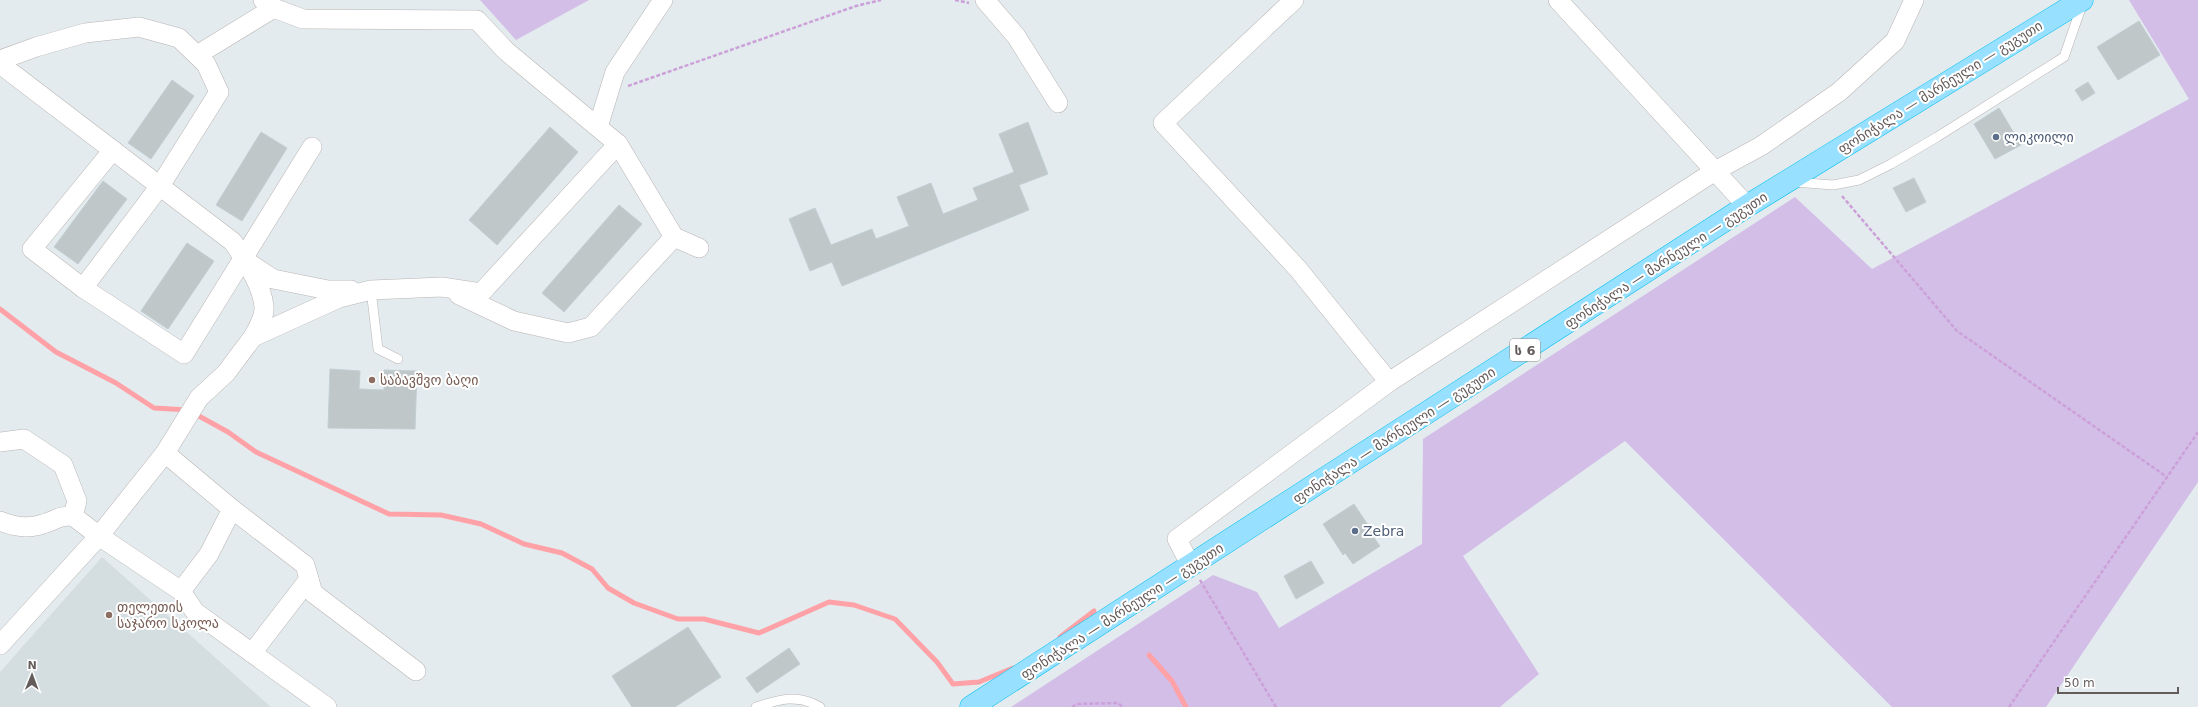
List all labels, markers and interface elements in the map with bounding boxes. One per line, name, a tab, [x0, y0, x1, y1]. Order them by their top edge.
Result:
street label: ფონიჭალა — მარნეული — გუგუთი	[1835, 17, 2045, 157]
place label: ლიკოილი	[2004, 129, 2074, 145]
marker: ლიკოილი	[1991, 132, 2001, 142]
street label: ფონიჭალა — მარნეული — გუგუთი	[1562, 188, 1770, 332]
road number: ს 6	[1510, 339, 1540, 361]
street label: ფონიჭალა — მარნეული — გუგუთი	[1290, 363, 1498, 507]
place label: საბავშვო ბაღი	[380, 372, 478, 388]
marker: საბავშვო ბაღი	[367, 375, 377, 385]
place label: Zebra	[1363, 523, 1404, 539]
marker: Zebra	[1350, 526, 1360, 536]
street label: ფონიჭალა — მარნეული — გუგუთი	[1018, 539, 1226, 683]
place label: თელეთის საჯარო სკოლა	[117, 599, 219, 631]
marker: თელეთის საჯარო სკოლა	[104, 610, 114, 620]
north arrow	[12, 655, 52, 695]
text: N	[27, 659, 37, 672]
scale bar	[2058, 669, 2178, 695]
text: 50 m	[2064, 676, 2095, 690]

